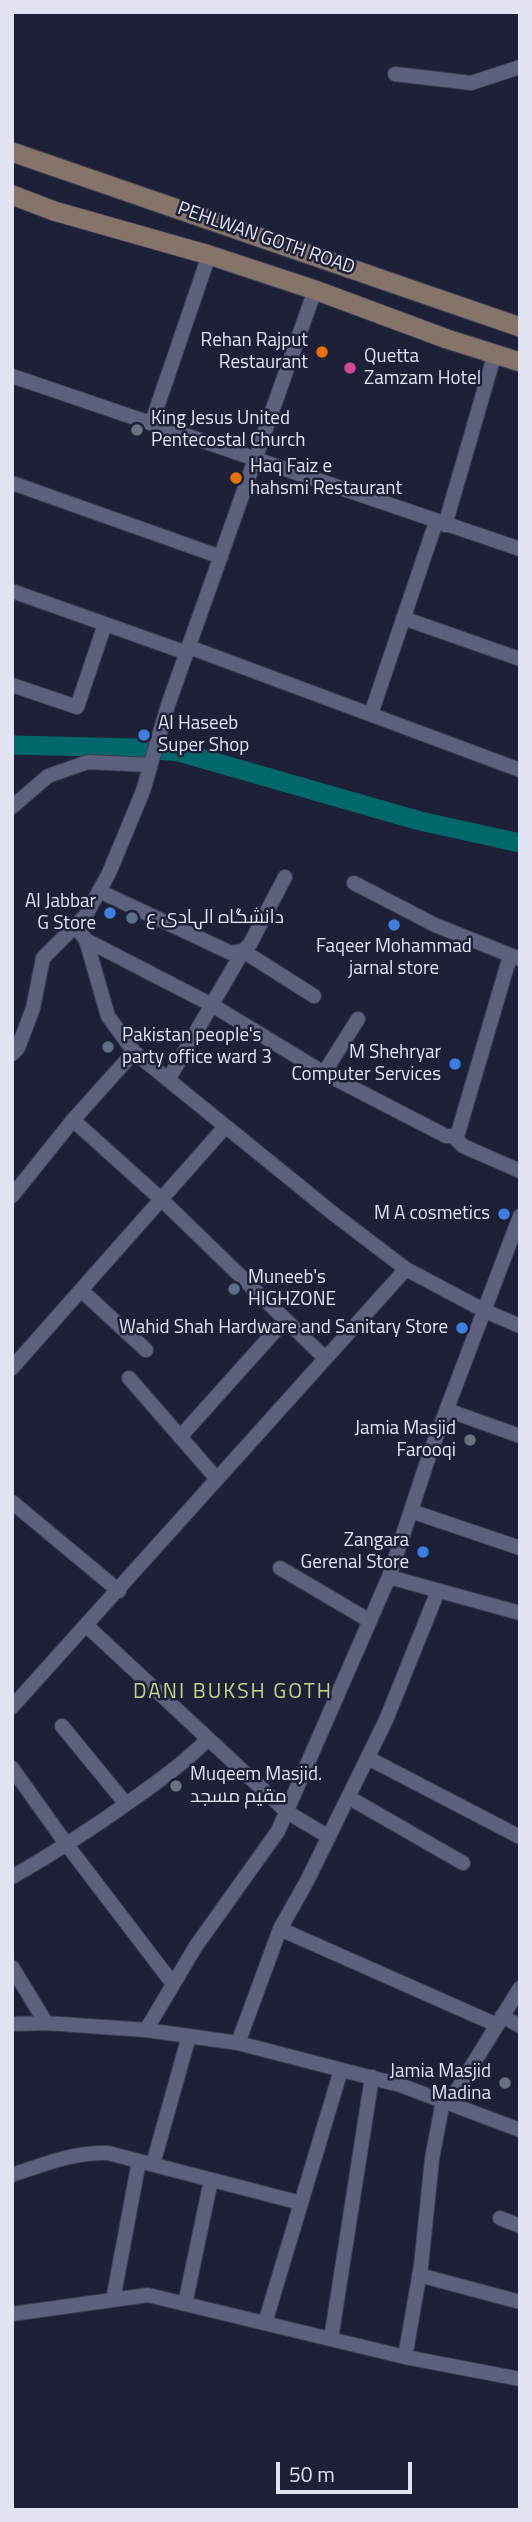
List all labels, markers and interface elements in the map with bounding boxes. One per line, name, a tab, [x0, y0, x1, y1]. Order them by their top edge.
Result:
street label: PEHLWAN GOTH ROAD	[174, 198, 358, 280]
place label: Rehan Rajput Restaurant	[201, 330, 308, 374]
marker: Rehan Rajput Restaurant	[314, 344, 330, 360]
place label: Quetta Zamzam Hotel	[364, 346, 481, 390]
marker: Quetta Zamzam Hotel	[342, 360, 358, 376]
place label: King Jesus United Pentecostal Church	[151, 408, 305, 452]
marker: King Jesus United Pentecostal Church	[129, 422, 145, 438]
place label: Haq Faiz e hahsmi Restaurant	[250, 456, 402, 500]
marker: Haq Faiz e hahsmi Restaurant	[228, 470, 244, 486]
place label: Al Haseeb Super Shop	[158, 713, 249, 757]
marker: Al Haseeb Super Shop	[136, 727, 152, 743]
place label: Al Jabbar G Store	[25, 891, 96, 935]
marker: Al Jabbar G Store	[102, 905, 118, 921]
place label: دانشگاہ الہادی ع	[146, 907, 284, 929]
marker: دانشگاہ الہادی ع	[124, 910, 140, 926]
marker: Faqeer Mohammad jarnal store	[386, 917, 402, 933]
place label: Faqeer Mohammad jarnal store	[316, 936, 472, 980]
place label: Pakistan people's party office ward 3	[122, 1025, 272, 1069]
marker: Pakistan people's party office ward 3	[100, 1039, 116, 1055]
place label: M Shehryar Computer Services	[291, 1042, 441, 1086]
marker: M Shehryar Computer Services	[447, 1056, 463, 1072]
place label: M A cosmetics	[374, 1203, 490, 1225]
marker: M A cosmetics	[496, 1206, 512, 1222]
place label: Muneeb's HIGHZONE	[248, 1267, 336, 1311]
marker: Muneeb's HIGHZONE	[226, 1281, 242, 1297]
place label: Wahid Shah Hardware and Sanitary Store	[119, 1317, 448, 1339]
marker: Wahid Shah Hardware and Sanitary Store	[454, 1320, 470, 1336]
place label: Jamia Masjid Farooqi	[355, 1418, 456, 1462]
marker: Jamia Masjid Farooqi	[462, 1432, 478, 1448]
place label: Zangara Gerenal Store	[301, 1530, 409, 1574]
marker: Zangara Gerenal Store	[415, 1544, 431, 1560]
district label: DANI BUKSH GOTH	[135, 1680, 331, 1706]
place label: Muqeem Masjid. مقیم مسجد	[190, 1764, 322, 1808]
marker: Muqeem Masjid. مقیم مسجد	[168, 1778, 184, 1794]
place label: Jamia Masjid Madina	[390, 2061, 491, 2105]
marker: Jamia Masjid Madina	[497, 2075, 513, 2091]
scale bar	[280, 2448, 416, 2492]
text: 50 m	[289, 2458, 335, 2490]

